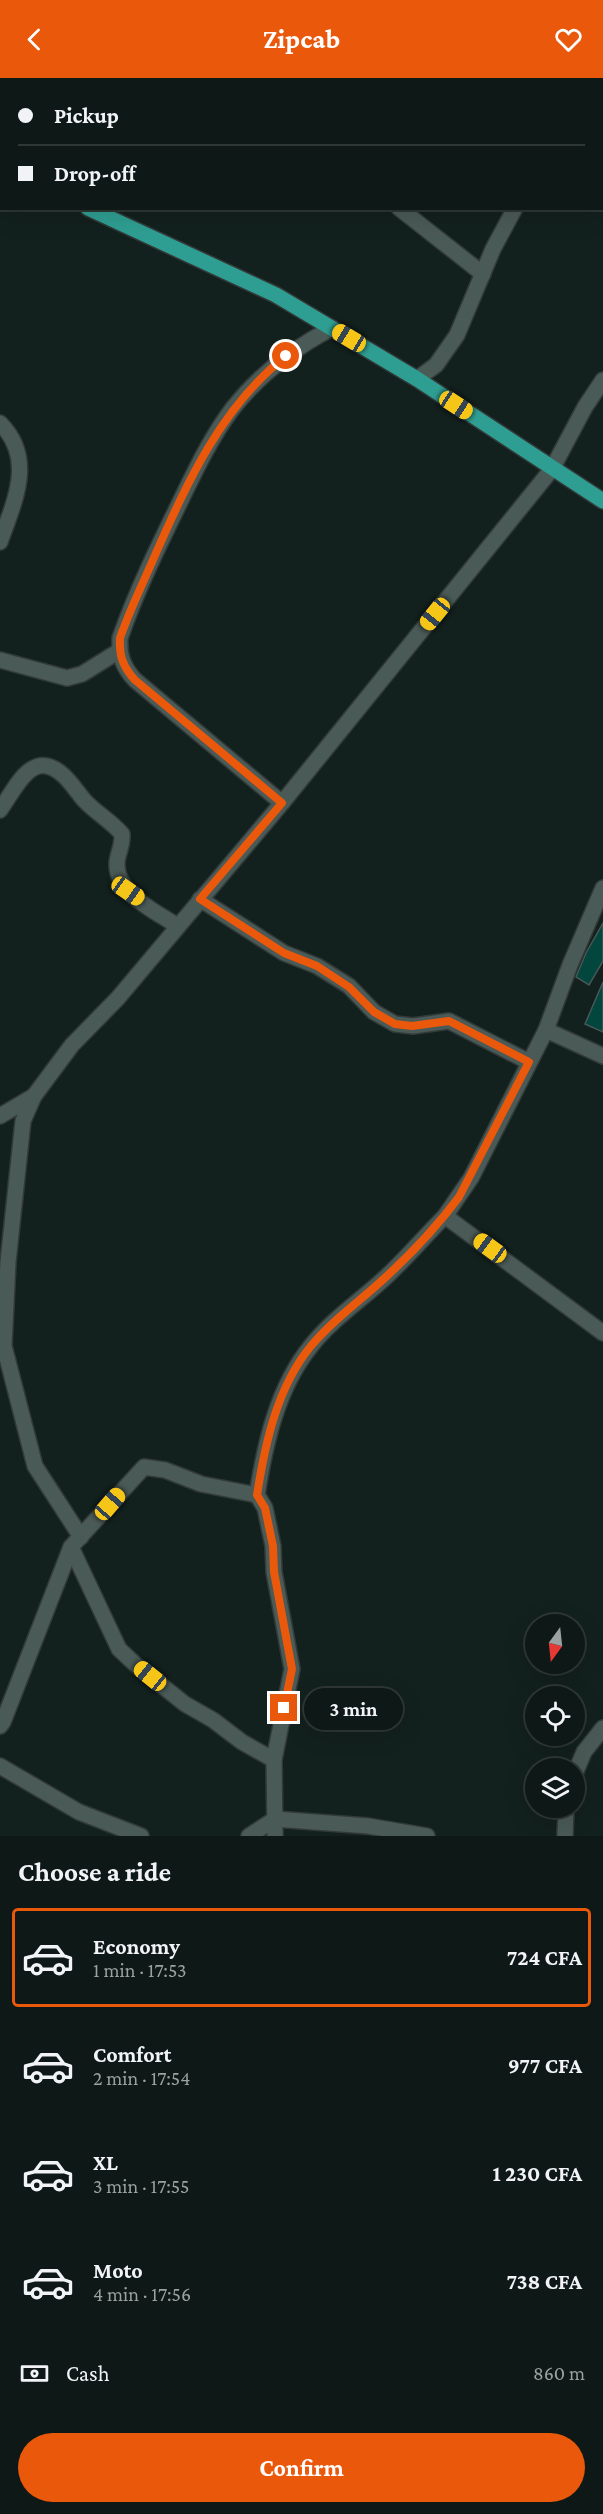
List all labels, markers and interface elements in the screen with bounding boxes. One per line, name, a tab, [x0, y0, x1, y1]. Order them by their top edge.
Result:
icon: back	[18, 23, 51, 56]
icon: heart	[552, 23, 585, 56]
text: Zipcab	[263, 24, 340, 54]
text: Pickup	[54, 103, 119, 128]
text: Drop-off	[54, 161, 136, 186]
car	[329, 321, 369, 355]
route start	[272, 342, 299, 369]
car	[436, 388, 476, 422]
car	[417, 594, 453, 634]
car	[108, 873, 148, 909]
car	[470, 1230, 510, 1266]
car	[91, 1485, 129, 1523]
north arrow	[525, 1614, 585, 1674]
map controls	[525, 1614, 585, 1818]
car	[130, 1658, 170, 1694]
button: locate	[525, 1686, 585, 1746]
callout: 3 min	[305, 1687, 404, 1729]
route end	[270, 1694, 297, 1721]
text: 3 min	[330, 1698, 377, 1720]
button: layers	[525, 1758, 585, 1818]
text: Choose a ride	[18, 1857, 171, 1887]
icon: car	[21, 1931, 75, 1985]
text: Economy	[93, 1934, 180, 1959]
text: 724 CFA	[507, 1945, 582, 1970]
text: 1 min · 17:53	[93, 1959, 187, 1981]
icon: car	[21, 2039, 75, 2093]
text: Comfort	[93, 2042, 171, 2067]
text: 977 CFA	[508, 2053, 582, 2078]
text: 2 min · 17:54	[93, 2067, 190, 2089]
icon: car	[21, 2147, 75, 2201]
text: XL	[93, 2150, 118, 2175]
text: 1 230 CFA	[493, 2161, 582, 2186]
text: 3 min · 17:55	[93, 2175, 189, 2197]
icon: car	[21, 2255, 75, 2309]
text: Moto	[93, 2258, 143, 2283]
text: 738 CFA	[506, 2269, 582, 2294]
text: 4 min · 17:56	[93, 2283, 191, 2305]
icon: cash	[18, 2357, 51, 2390]
text: Cash	[66, 2361, 110, 2386]
text: 860 m	[533, 2362, 585, 2384]
button: Confirm	[18, 2433, 585, 2502]

